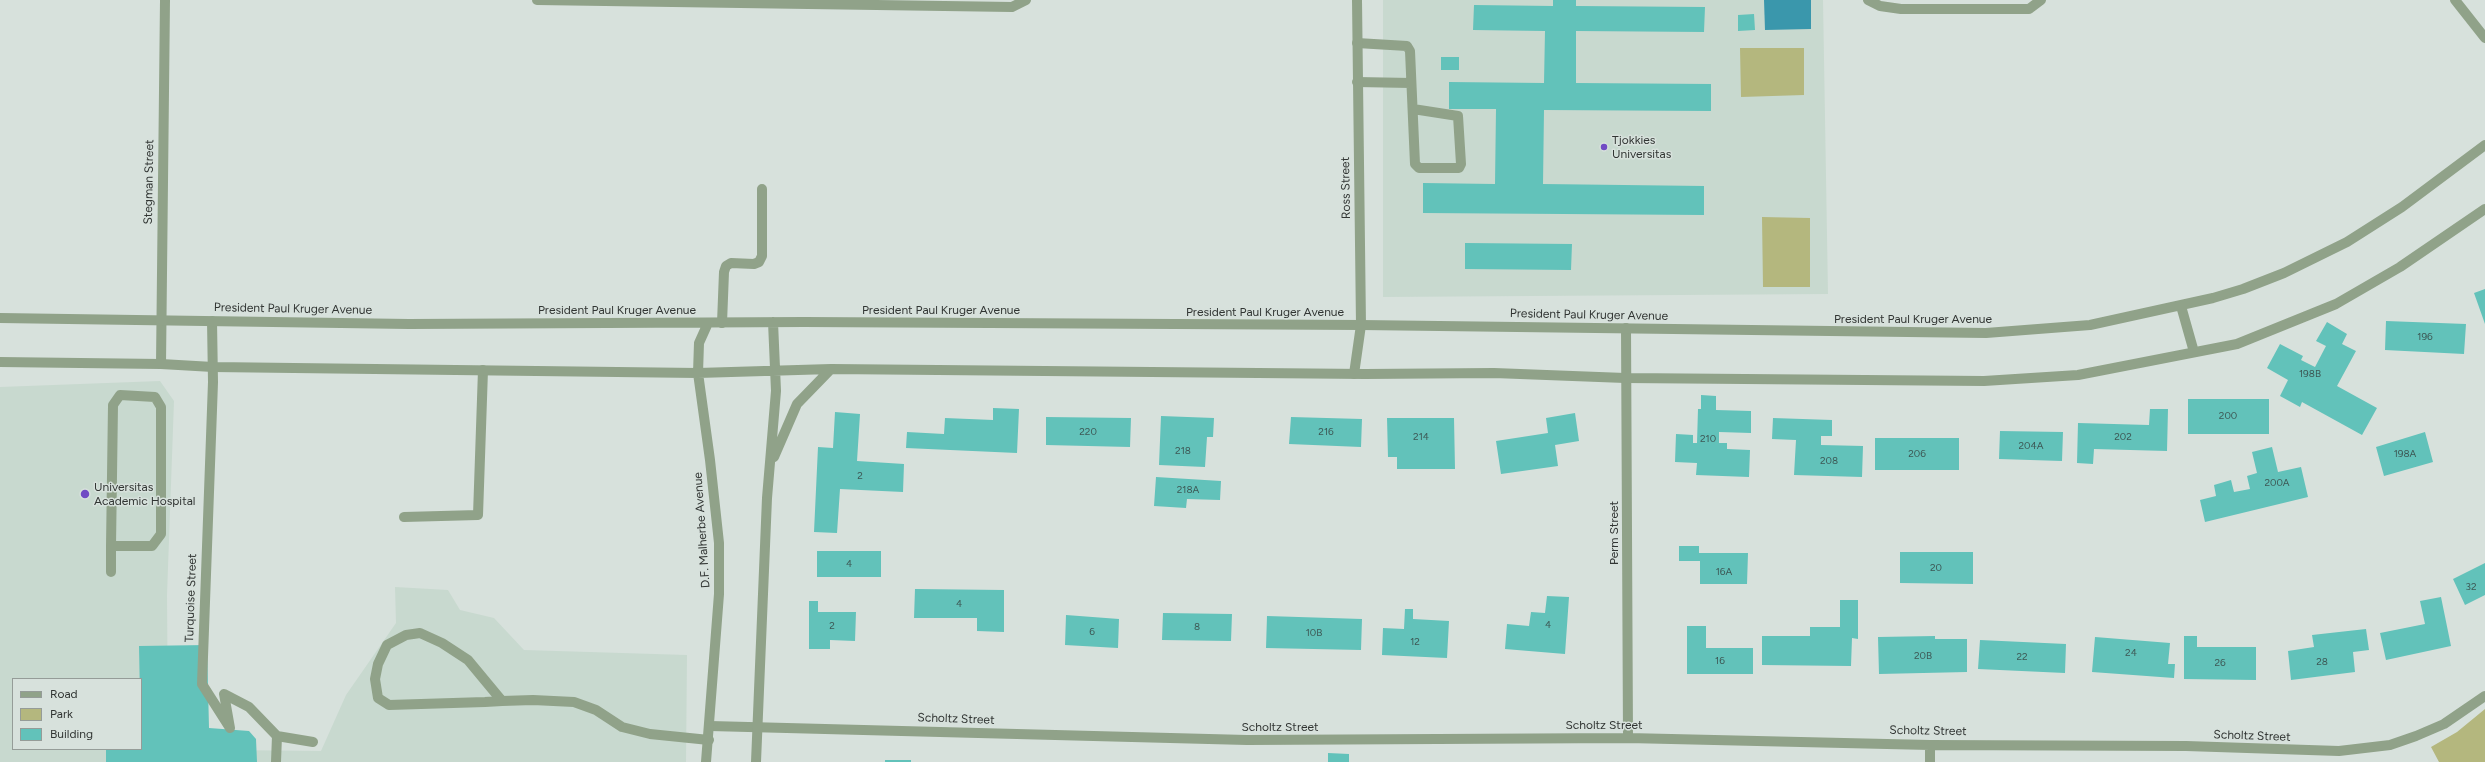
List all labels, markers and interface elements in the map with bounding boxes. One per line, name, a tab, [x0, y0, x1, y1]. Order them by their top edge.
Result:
place label: Tjokkies Universitas	[1612, 133, 1671, 161]
street label: Stegman Street	[141, 139, 157, 225]
marker: Tjokkies Universitas	[1599, 142, 1609, 152]
street label: Ross Street	[1338, 157, 1354, 219]
street label: President Paul Kruger Avenue	[214, 300, 372, 318]
street label: President Paul Kruger Avenue	[538, 303, 696, 317]
street label: President Paul Kruger Avenue	[862, 303, 1020, 317]
street label: President Paul Kruger Avenue	[1186, 305, 1344, 319]
street label: President Paul Kruger Avenue	[1510, 306, 1668, 324]
street label: President Paul Kruger Avenue	[1834, 312, 1992, 326]
house number: 196	[2417, 331, 2433, 343]
house number: 198B	[2299, 368, 2321, 380]
house number: 200	[2219, 410, 2237, 422]
house number: 220	[1079, 426, 1097, 438]
house number: 216	[1318, 426, 1334, 438]
house number: 214	[1413, 431, 1429, 443]
house number: 202	[2114, 431, 2132, 443]
house number: 210	[1700, 433, 1716, 445]
house number: 204A	[2019, 440, 2043, 452]
house number: 218	[1175, 445, 1191, 457]
house number: 206	[1908, 448, 1926, 460]
house number: 198A	[2394, 448, 2416, 460]
house number: 208	[1820, 455, 1838, 467]
house number: 2	[857, 470, 863, 482]
street label: D.F. Malherbe Avenue	[691, 472, 713, 588]
house number: 200A	[2264, 477, 2290, 489]
place label: Universitas Academic Hospital	[94, 480, 195, 508]
house number: 218A	[1177, 484, 1199, 496]
marker: Universitas Academic Hospital	[79, 488, 91, 500]
street label: Perm Street	[1607, 501, 1621, 565]
street label: Turquoise Street	[182, 553, 200, 643]
house number: 4	[846, 558, 852, 570]
house number: 20	[1930, 562, 1942, 574]
house number: 16A	[1716, 566, 1732, 578]
house number: 32	[2465, 581, 2477, 593]
house number: 4	[956, 598, 962, 610]
house number: 4	[1545, 619, 1551, 631]
house number: 2	[829, 620, 835, 632]
house number: 8	[1194, 621, 1200, 633]
house number: 6	[1089, 626, 1095, 638]
house number: 10B	[1306, 627, 1322, 639]
house number: 12	[1410, 636, 1420, 648]
house number: 24	[2125, 647, 2137, 659]
house number: 20B	[1914, 650, 1932, 662]
house number: 22	[2016, 651, 2028, 663]
house number: 16	[1715, 655, 1725, 667]
house number: 28	[2316, 656, 2328, 668]
house number: 26	[2214, 657, 2226, 669]
legend	[12, 678, 142, 750]
text: Road	[50, 687, 78, 701]
text: Park	[50, 707, 73, 721]
street label: Scholtz Street	[917, 710, 995, 728]
street label: Scholtz Street	[1565, 718, 1643, 732]
street label: Scholtz Street	[1241, 720, 1319, 734]
street label: Scholtz Street	[1889, 723, 1967, 739]
text: Building	[50, 727, 93, 741]
street label: Scholtz Street	[2213, 727, 2291, 745]

